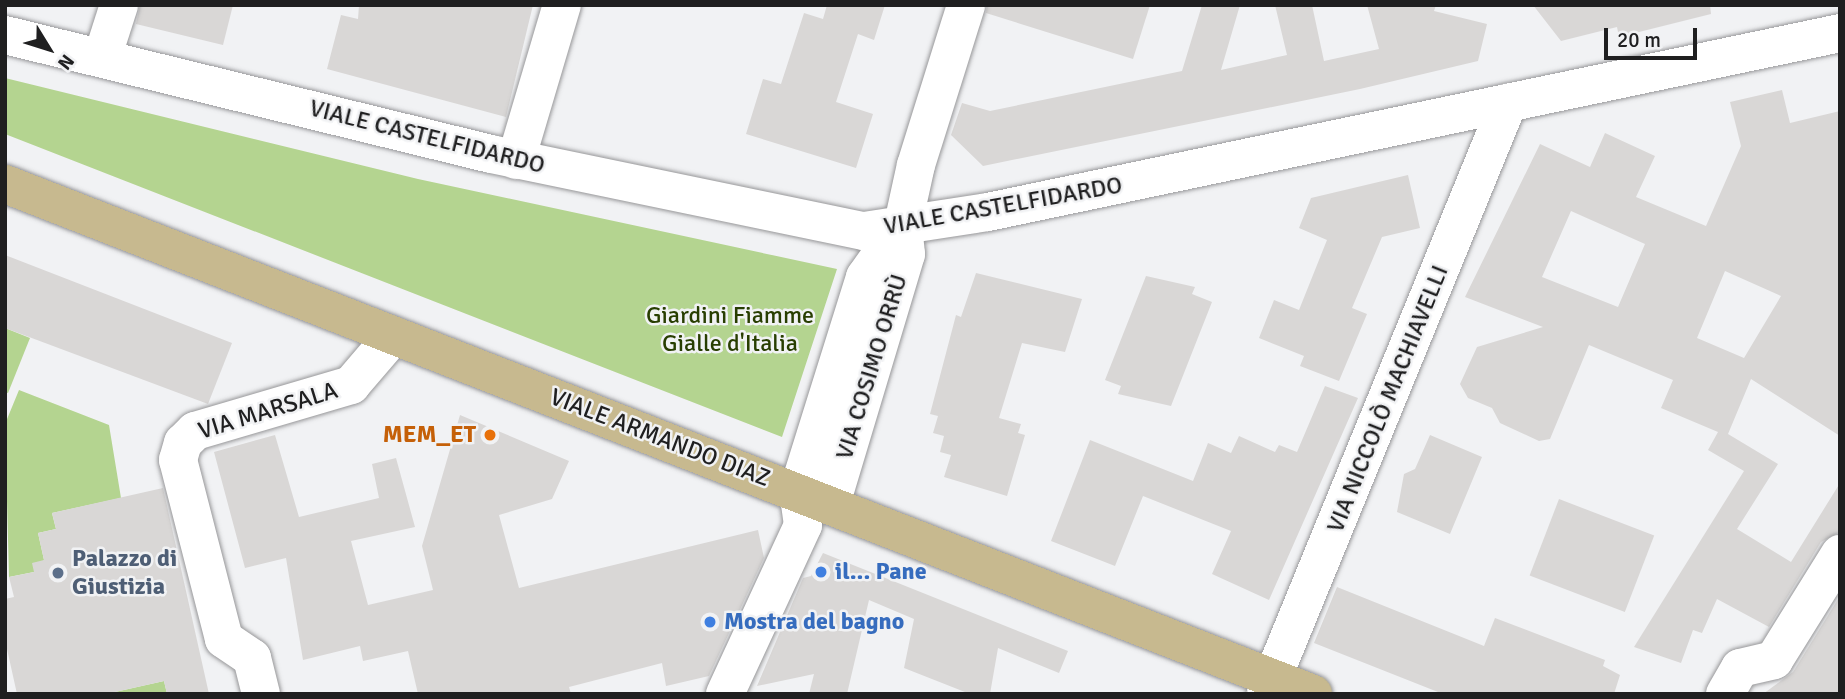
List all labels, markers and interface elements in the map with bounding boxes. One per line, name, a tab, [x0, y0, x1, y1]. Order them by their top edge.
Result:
north arrow	[14, 14, 84, 84]
scale bar	[1607, 14, 1700, 58]
text: 20 m	[1617, 27, 1661, 53]
text: N	[52, 49, 79, 75]
street label: VIALE CASTELFIDARDO	[306, 94, 548, 180]
street label: VIALE CASTELFIDARDO	[882, 171, 1124, 241]
street label: VIA NICCOLÒ MACHIAVELLI	[1321, 261, 1455, 537]
street label: VIA COSIMO ORRÙ	[830, 271, 914, 463]
park label: Giardini Fiamme Gialle d'Italia	[646, 302, 814, 358]
street label: VIA MARSALA	[195, 376, 341, 446]
street label: VIALE ARMANDO DIAZ	[546, 383, 774, 493]
place label: MEM_ET	[383, 421, 476, 449]
marker: MEM_ET	[482, 427, 498, 443]
place label: Palazzo di Giustizia	[72, 545, 177, 601]
place label: il... Pane	[835, 558, 927, 586]
marker: il... Pane	[813, 564, 829, 580]
marker: Palazzo di Giustizia	[50, 565, 66, 581]
place label: Mostra del bagno	[724, 608, 904, 636]
marker: Mostra del bagno	[702, 614, 718, 630]

